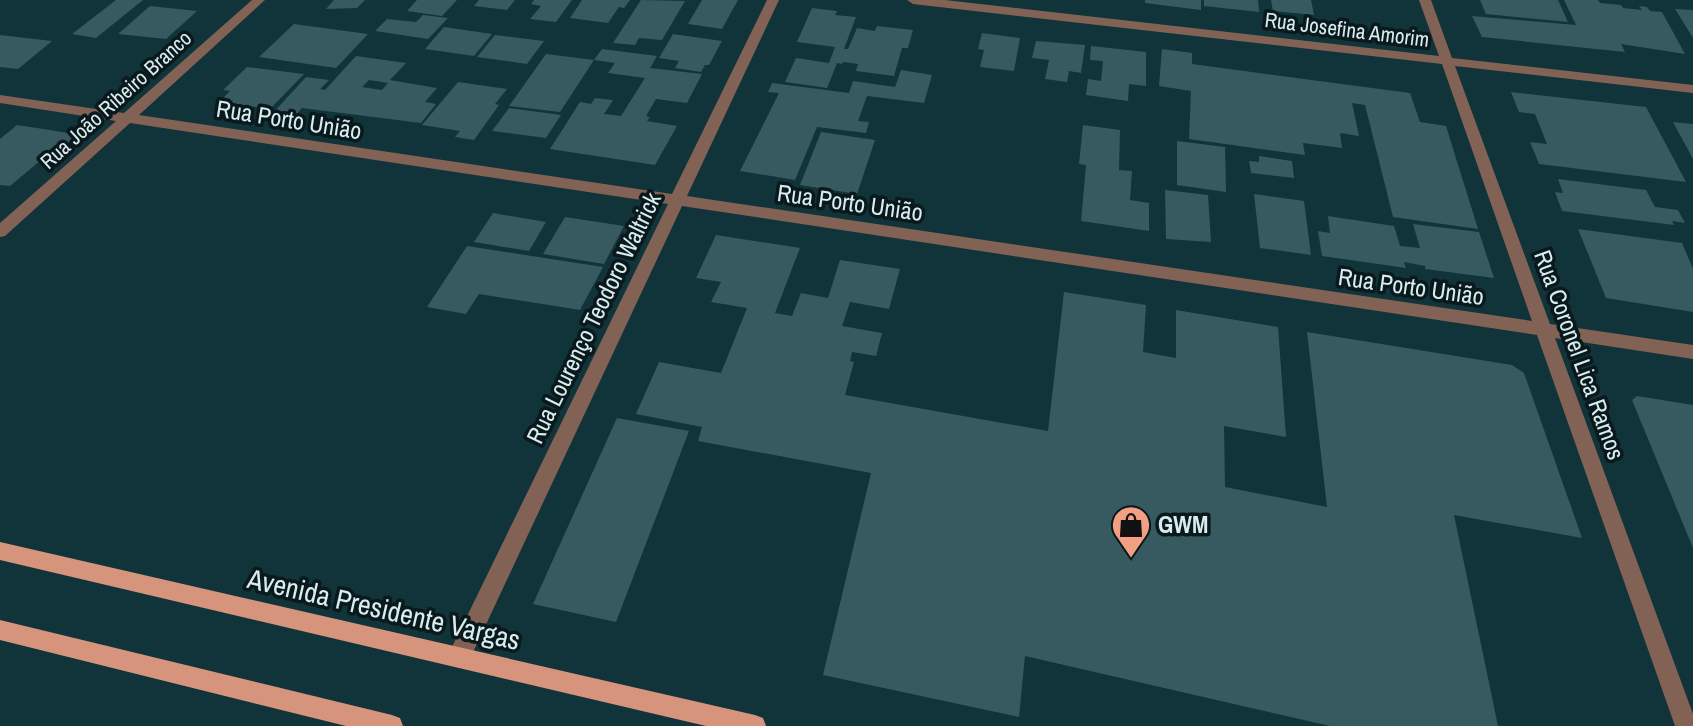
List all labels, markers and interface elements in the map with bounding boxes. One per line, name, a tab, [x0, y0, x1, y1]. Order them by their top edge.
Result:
street label: Rua Josefina Amorim	[1263, 5, 1431, 54]
street label: Rua João Ribeiro Branco	[34, 24, 198, 175]
street label: Rua Porto União	[214, 92, 364, 146]
street label: Rua Porto União	[775, 176, 925, 228]
street label: Rua Lourenço Teodoro Waltrick	[518, 187, 668, 448]
street label: Rua Coronel Lica Ramos	[1527, 245, 1633, 464]
street label: Rua Porto União	[1336, 260, 1486, 312]
shop icon: GWM	[1110, 504, 1152, 559]
place label: GWM	[1158, 508, 1208, 540]
street label: Avenida Presidente Vargas	[243, 559, 524, 659]

